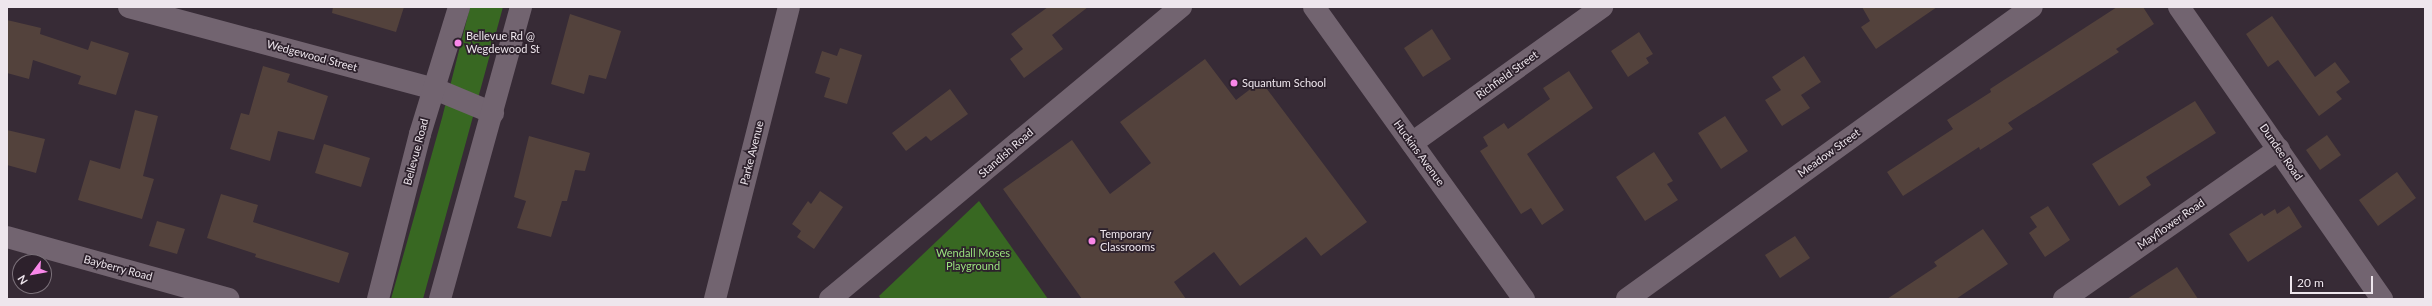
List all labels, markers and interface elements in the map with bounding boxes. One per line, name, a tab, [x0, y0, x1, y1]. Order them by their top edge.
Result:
place label: Bellevue Rd @ Wegdewood St	[466, 30, 540, 56]
street label: Wedgewood Street	[265, 38, 359, 74]
marker: Bellevue Rd @ Wegdewood St	[453, 38, 463, 48]
street label: Richfield Street	[1473, 48, 1541, 102]
place label: Squantum School	[1242, 76, 1326, 90]
marker: Squantum School	[1229, 78, 1239, 88]
street label: Bellevue Road	[401, 117, 431, 187]
street label: Huckins Avenue	[1391, 118, 1447, 188]
street label: Parke Avenue	[738, 119, 766, 187]
street label: Dundee Road	[2257, 121, 2305, 183]
street label: Standish Road	[976, 126, 1036, 180]
street label: Meadow Street	[1795, 126, 1863, 180]
street label: Mayflower Road	[2135, 196, 2207, 252]
place label: Temporary Classrooms	[1100, 228, 1155, 254]
marker: Temporary Classrooms	[1087, 236, 1097, 246]
park label: Wendall Moses Playground	[936, 247, 1010, 273]
street label: Bayberry Road	[82, 252, 154, 284]
north arrow	[12, 254, 52, 294]
scale bar	[2292, 268, 2375, 294]
text: N	[14, 273, 30, 287]
text: 20 m	[2297, 275, 2324, 290]

